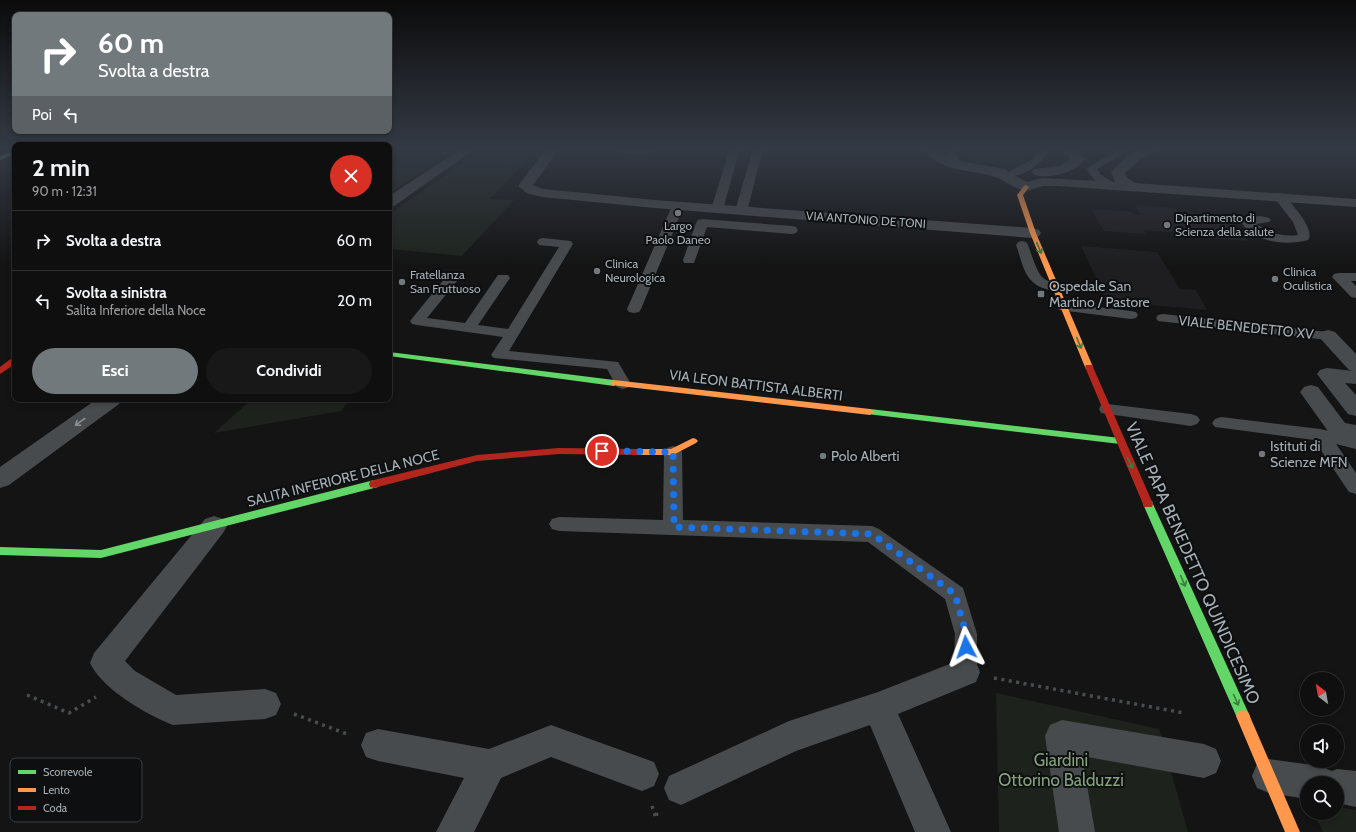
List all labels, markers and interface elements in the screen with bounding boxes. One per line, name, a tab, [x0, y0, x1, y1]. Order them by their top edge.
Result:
text: 60 m	[98, 26, 164, 60]
icon: right	[32, 28, 84, 80]
text: Svolta a destra	[98, 60, 209, 82]
icon: left	[60, 104, 82, 126]
text: Poi	[32, 106, 52, 124]
text: 2 min	[32, 153, 90, 182]
button: close	[330, 155, 372, 197]
text: 90 m · 12:31	[32, 183, 97, 199]
marker: Largo Paolo Daneo	[673, 208, 683, 218]
street label: VIA ANTONIO DE TONI	[806, 208, 926, 231]
place label: Dipartimento di Scienza della salute	[1175, 210, 1274, 239]
place label: Largo Paolo Daneo	[646, 218, 711, 247]
marker: Dipartimento di Scienza della salute	[1162, 220, 1172, 230]
icon: right	[32, 230, 54, 252]
text: Svolta a destra	[66, 232, 161, 250]
text: 60 m	[336, 232, 372, 250]
one-way arrow	[1036, 242, 1043, 254]
place label: Clinica Neurologica	[605, 256, 666, 285]
place label: Clinica Oculistica	[1283, 264, 1332, 293]
marker: Clinica Neurologica	[592, 266, 602, 276]
place label: Fratellanza San Fruttuoso	[410, 267, 481, 296]
marker: Clinica Oculistica	[1270, 274, 1280, 284]
marker: Fratellanza San Fruttuoso	[397, 277, 407, 287]
place label: Ospedale San Martino / Pastore	[1049, 277, 1150, 311]
text: Svolta a sinistra	[66, 284, 167, 302]
marker: Ospedale San Martino / Pastore	[1036, 289, 1046, 299]
icon: left	[32, 290, 54, 312]
text: 20 m	[337, 292, 372, 310]
text: Salita Inferiore della Noce	[66, 302, 206, 318]
street label: VIALE BENEDETTO XV	[1178, 311, 1315, 343]
one-way arrow	[1076, 336, 1084, 348]
button: Esci	[32, 348, 198, 394]
button: Condividi	[206, 348, 372, 394]
street label: VIA LEON BATTISTA ALBERTI	[668, 365, 844, 405]
one-way arrow	[74, 418, 85, 426]
street label: VIALE PAPA BENEDETTO QUINDICESIMO	[1122, 419, 1264, 707]
pin	[585, 434, 619, 468]
place label: Istituti di Scienze MFN	[1270, 437, 1348, 471]
icon: arrive	[591, 440, 613, 462]
street label: SALITA INFERIORE DELLA NOCE	[245, 445, 441, 511]
place label: Polo Alberti	[831, 447, 900, 465]
marker: Istituti di Scienze MFN	[1257, 449, 1267, 459]
marker: Polo Alberti	[818, 451, 828, 461]
one-way arrow	[1126, 456, 1134, 468]
one-way arrow	[1180, 575, 1187, 587]
position arrow	[945, 626, 987, 668]
north arrow	[1300, 672, 1344, 716]
map controls	[1300, 672, 1344, 820]
one-way arrow	[1233, 693, 1240, 705]
button: sound	[1300, 724, 1344, 768]
park label: Giardini Ottorino Balduzzi	[998, 750, 1124, 790]
legend	[10, 758, 142, 822]
text: Scorrevole	[43, 765, 93, 779]
button: search	[1300, 776, 1344, 820]
text: Lento	[43, 783, 70, 797]
text: Coda	[43, 801, 68, 815]

